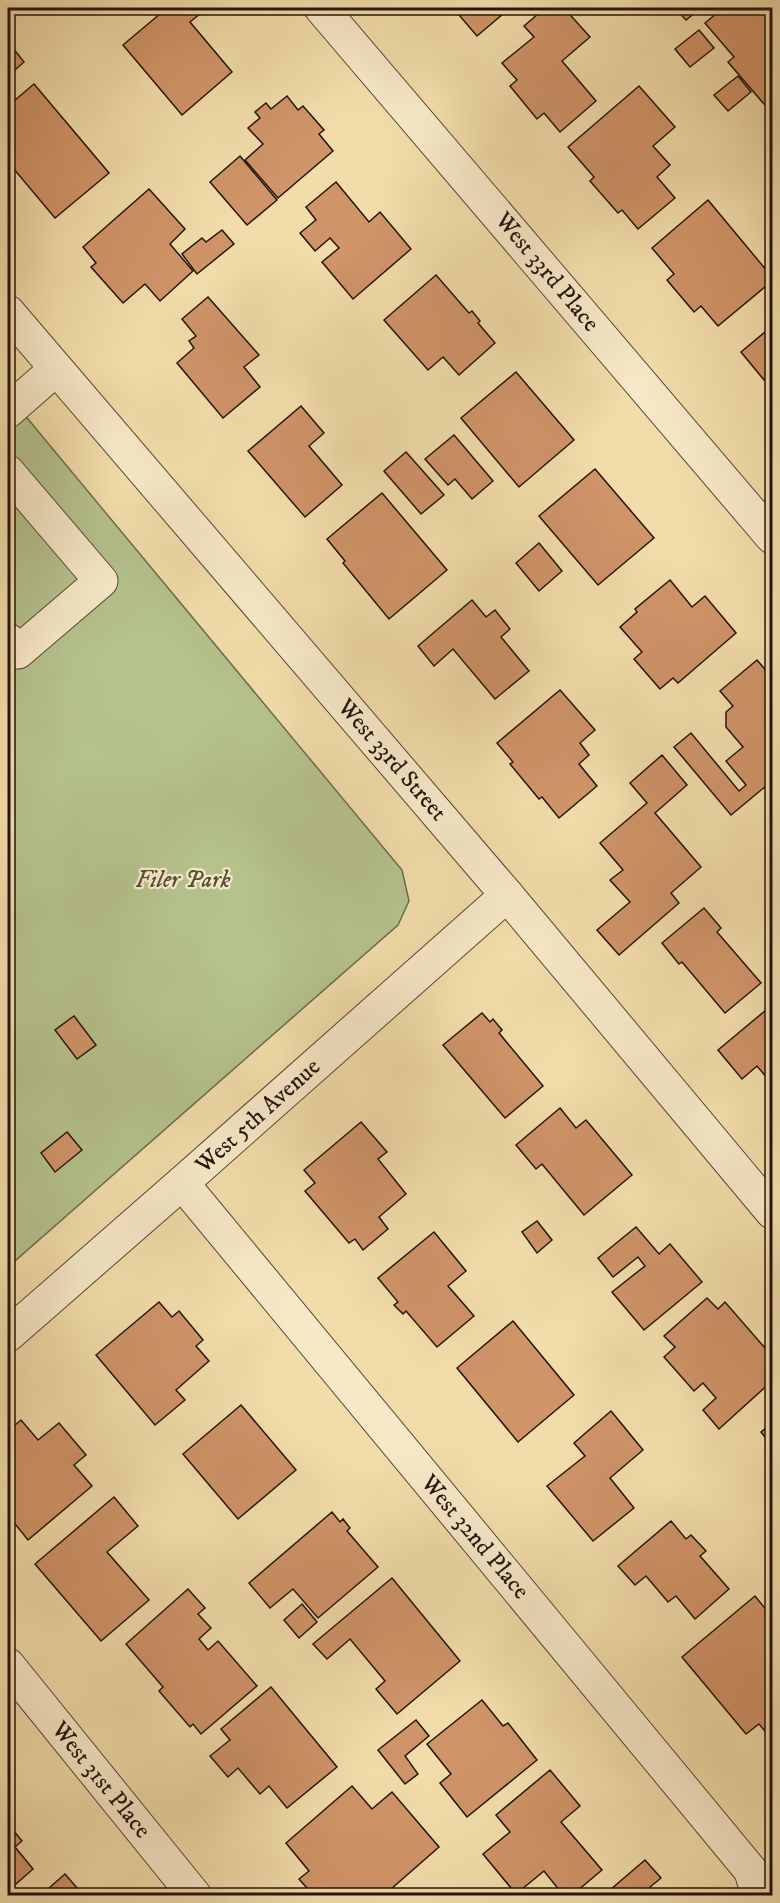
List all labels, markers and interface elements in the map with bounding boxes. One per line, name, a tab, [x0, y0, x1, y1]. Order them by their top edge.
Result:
street label: West 33rd Place	[488, 205, 606, 338]
street label: West 33rd Street	[330, 692, 453, 828]
park label: Filer Park	[135, 865, 231, 895]
street label: West 5th Avenue	[188, 1052, 327, 1181]
street label: West 32nd Place	[414, 1468, 536, 1605]
street label: West 31st Place	[44, 1715, 157, 1845]

